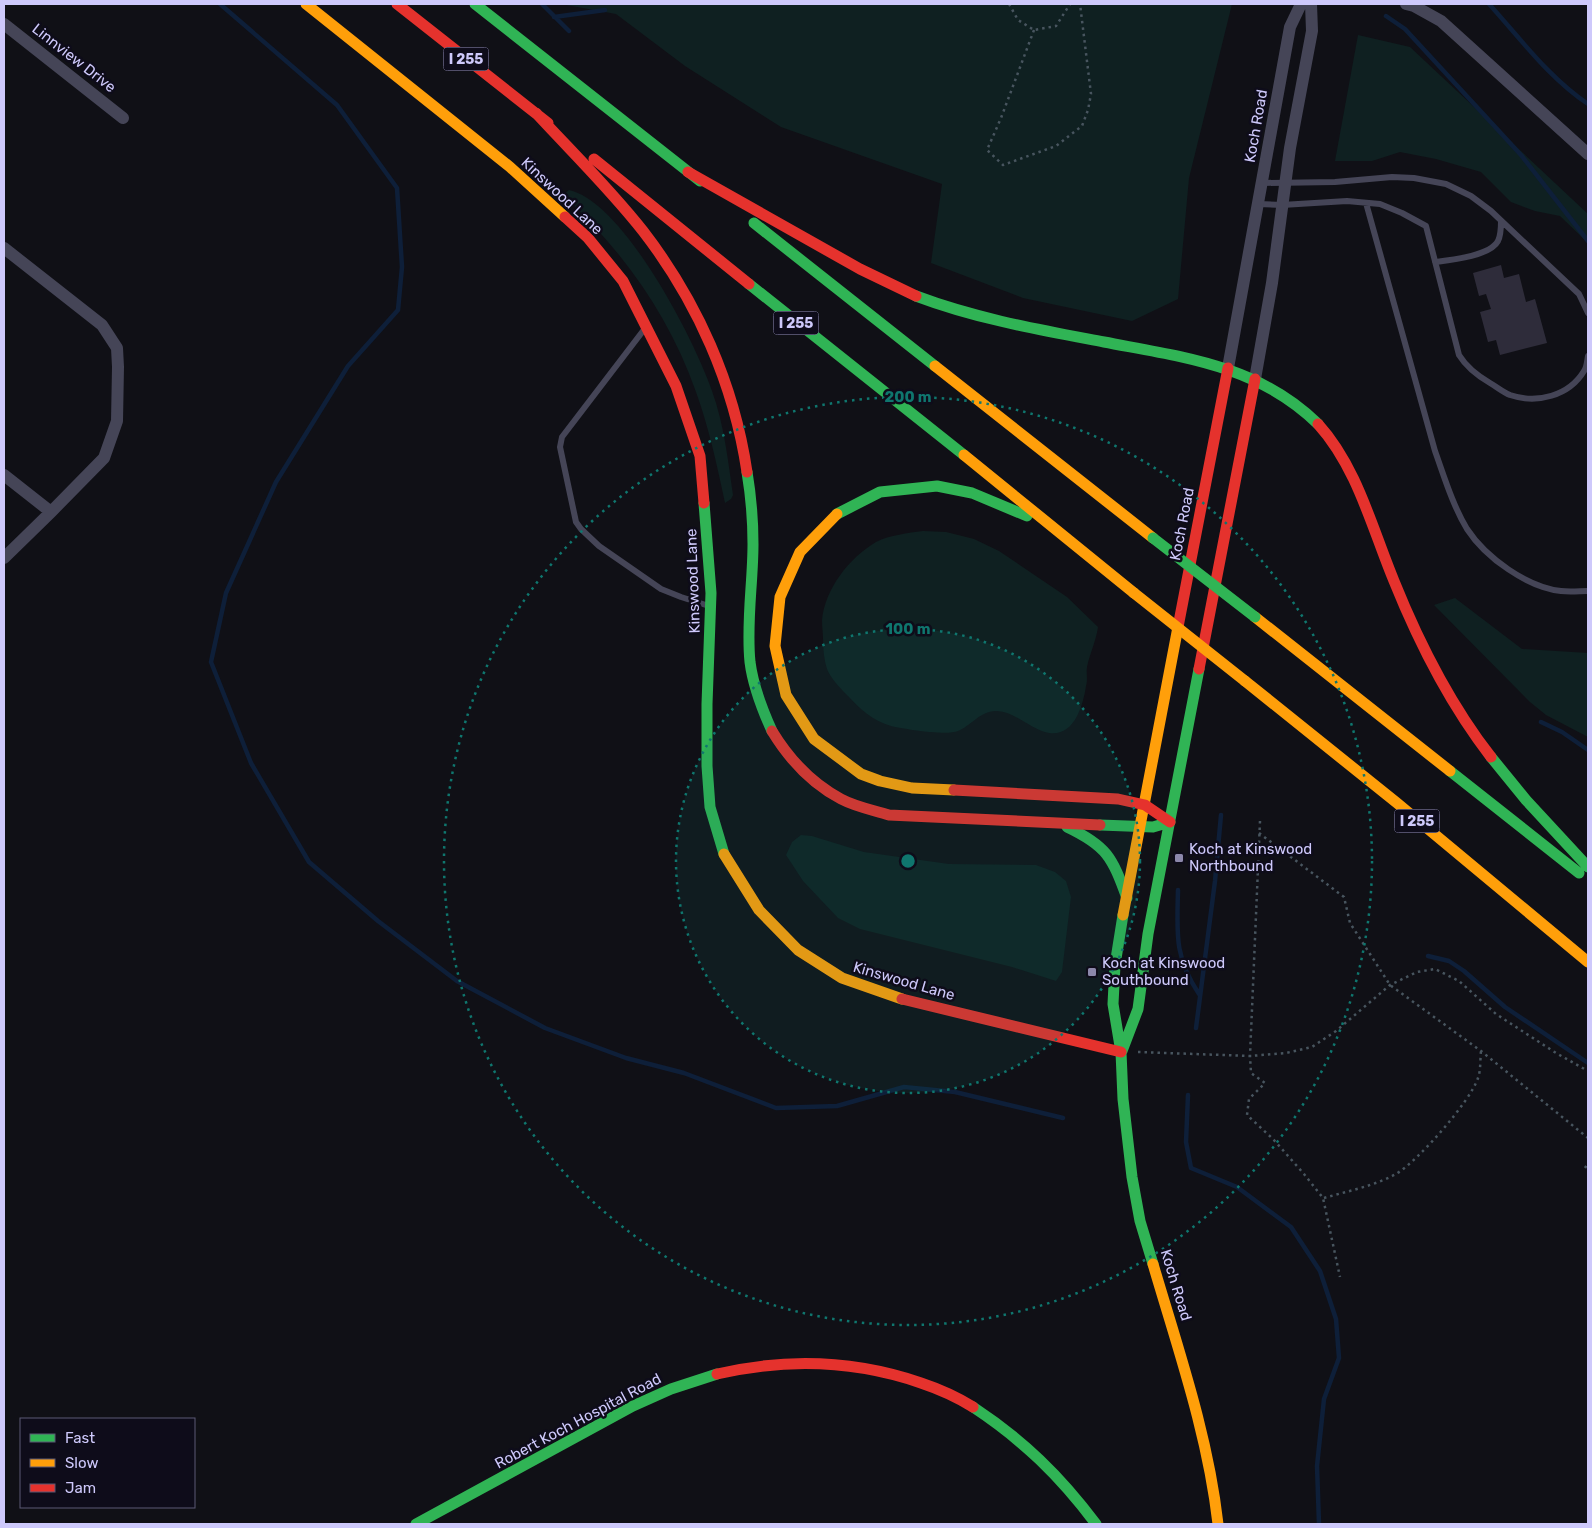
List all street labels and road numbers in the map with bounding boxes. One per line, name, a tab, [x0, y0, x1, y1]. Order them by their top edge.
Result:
street label: Linnview Drive	[28, 20, 120, 96]
road number: I 255	[444, 48, 488, 70]
street label: Koch Road	[1241, 88, 1271, 164]
street label: Kinswood Lane	[517, 154, 607, 238]
road number: I 255	[774, 312, 818, 334]
street label: Koch Road	[1166, 486, 1198, 562]
street label: Kinswood Lane	[682, 528, 704, 634]
road number: I 255	[1394, 809, 1440, 832]
street label: Kinswood Lane	[851, 958, 957, 1004]
street label: Koch Road	[1157, 1247, 1195, 1323]
street label: Robert Koch Hospital Road	[492, 1369, 664, 1473]

